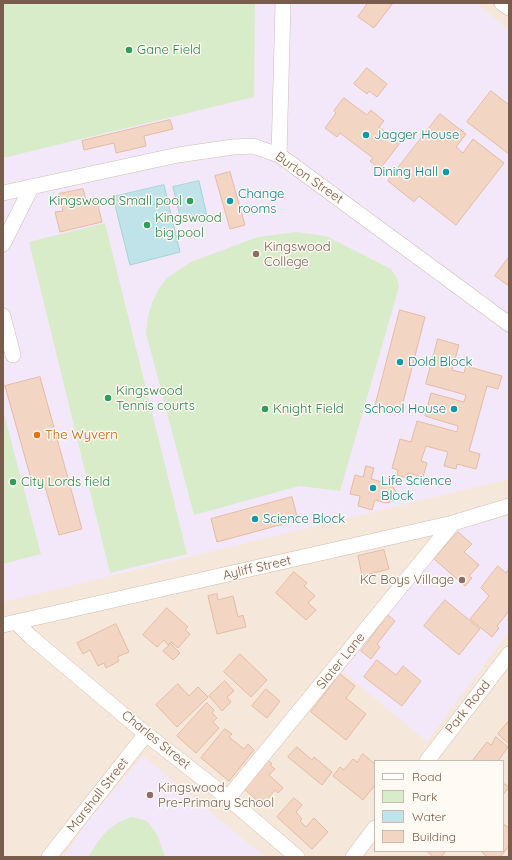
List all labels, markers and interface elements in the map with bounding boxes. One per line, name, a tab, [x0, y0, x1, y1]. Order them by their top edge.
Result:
place label: Gane Field	[137, 42, 201, 58]
marker: Gane Field	[124, 45, 134, 55]
place label: Jagger House	[374, 127, 459, 143]
marker: Jagger House	[361, 130, 371, 140]
street label: Burton Street	[272, 149, 346, 207]
place label: Dining Hall	[373, 164, 438, 180]
marker: Dining Hall	[441, 167, 451, 177]
place label: Change rooms	[238, 186, 284, 217]
place label: Kingswood Small pool	[49, 193, 182, 209]
marker: Kingswood Small pool	[185, 196, 195, 206]
marker: Change rooms	[225, 196, 235, 206]
place label: Kingswood big pool	[155, 210, 222, 241]
marker: Kingswood big pool	[142, 220, 152, 230]
place label: Kingswood College	[264, 239, 331, 270]
marker: Kingswood College	[251, 249, 261, 259]
place label: Dold Block	[408, 354, 472, 370]
marker: Dold Block	[395, 357, 405, 367]
place label: Kingswood Tennis courts	[116, 383, 195, 414]
marker: Kingswood Tennis courts	[103, 393, 113, 403]
place label: Knight Field	[273, 401, 344, 417]
place label: School House	[364, 401, 446, 417]
marker: Knight Field	[260, 404, 270, 414]
marker: School House	[449, 404, 459, 414]
place label: The Wyvern	[45, 427, 118, 443]
marker: The Wyvern	[32, 430, 42, 440]
place label: Life Science Block	[381, 473, 452, 504]
place label: City Lords field	[21, 474, 110, 490]
marker: City Lords field	[8, 477, 18, 487]
marker: Life Science Block	[368, 483, 378, 493]
place label: Science Block	[263, 511, 345, 527]
marker: Science Block	[250, 514, 260, 524]
street label: Ayliff Street	[221, 553, 293, 583]
place label: KC Boys Village	[360, 572, 454, 588]
marker: KC Boys Village	[457, 575, 467, 585]
street label: Slater Lane	[314, 630, 368, 692]
street label: Park Road	[442, 677, 494, 737]
street label: Charles Street	[118, 707, 194, 773]
street label: Marshall Street	[64, 755, 132, 835]
legend	[374, 760, 504, 852]
text: Road	[412, 769, 442, 784]
place label: Kingswood Pre-Primary School	[158, 780, 274, 811]
text: Park	[412, 789, 437, 804]
marker: Kingswood Pre-Primary School	[145, 790, 155, 800]
text: Water	[412, 809, 446, 824]
text: Building	[412, 829, 456, 844]

